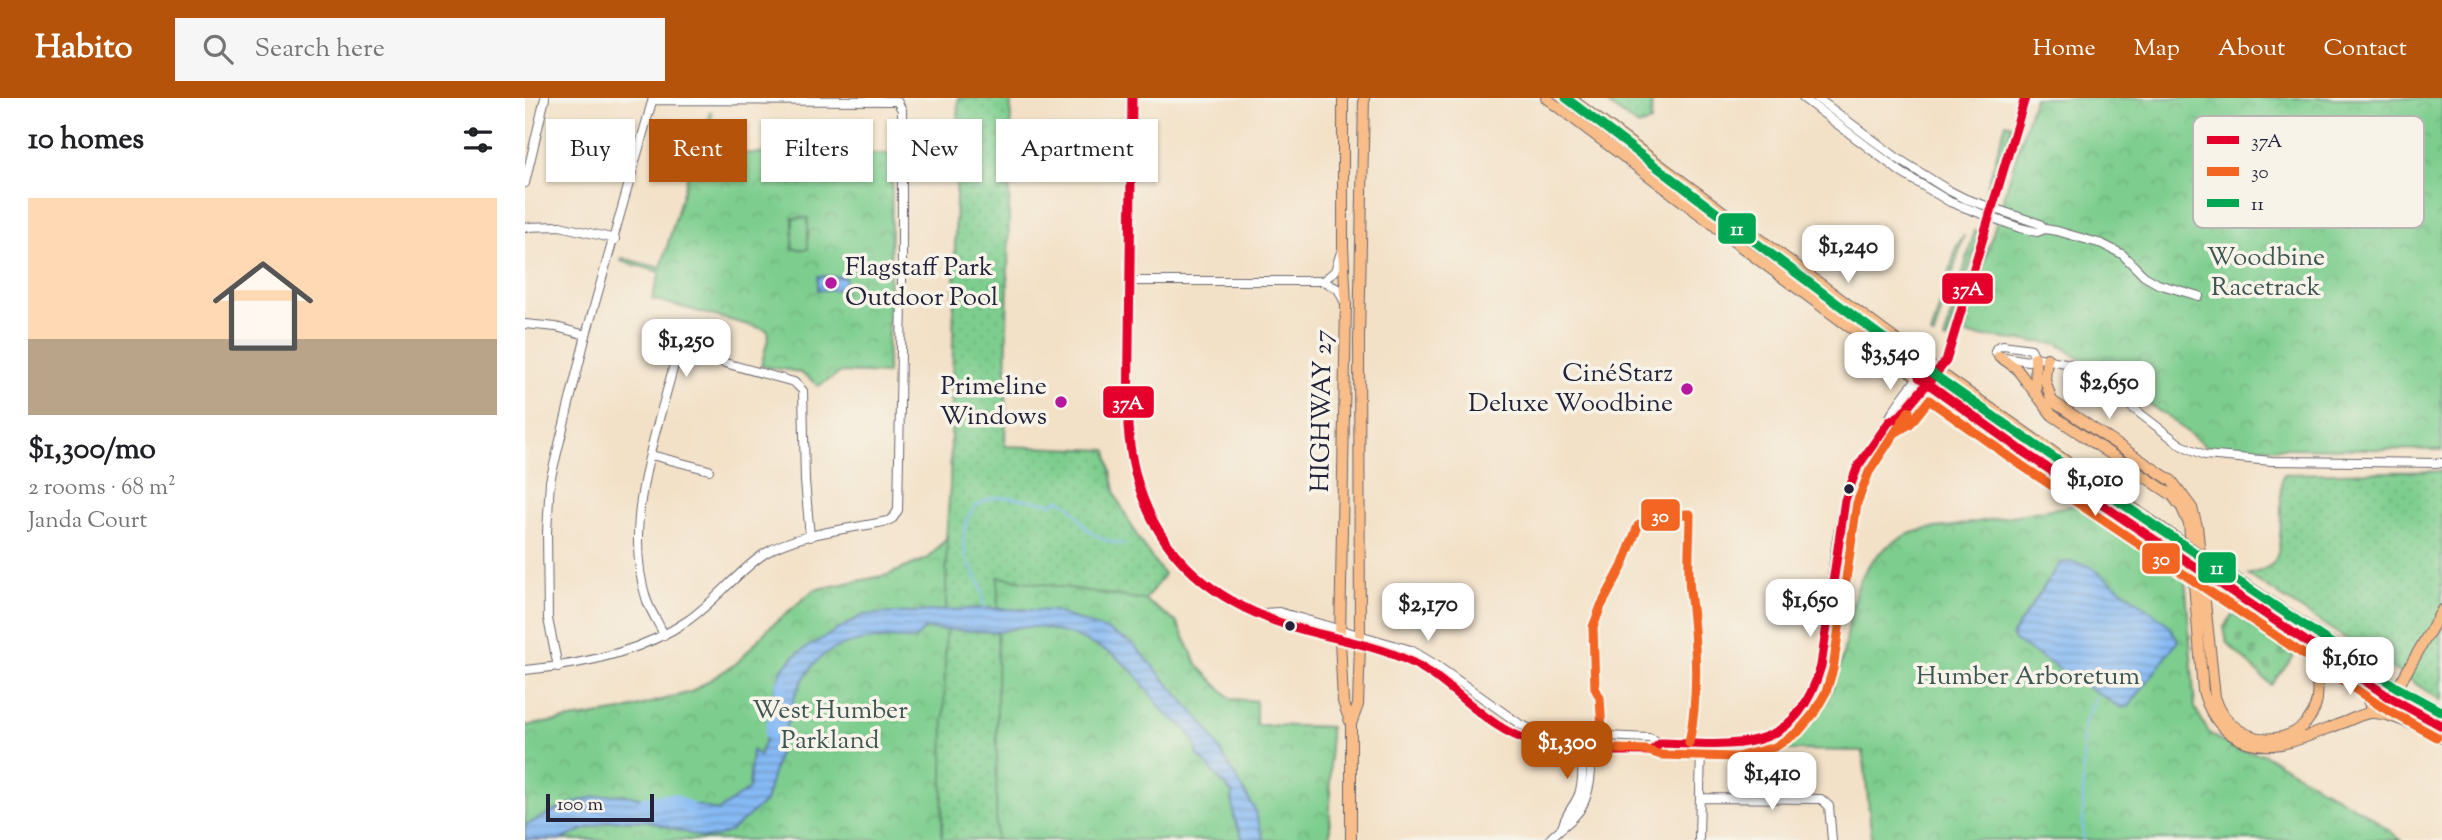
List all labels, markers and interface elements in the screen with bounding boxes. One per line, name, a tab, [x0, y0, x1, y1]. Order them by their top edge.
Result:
search box	[175, 18, 665, 81]
text: Habito	[35, 25, 133, 73]
icon: search	[199, 30, 237, 68]
text: Search here	[255, 31, 385, 68]
text: Home	[2033, 32, 2096, 66]
text: Map	[2134, 32, 2180, 66]
text: About	[2218, 32, 2285, 66]
text: Contact	[2323, 32, 2407, 66]
legend	[2193, 116, 2424, 228]
text: 10 homes	[28, 119, 144, 162]
chip: Buy	[546, 119, 635, 182]
chip: Rent	[649, 119, 747, 182]
chip: Filters	[761, 119, 873, 182]
chip: New	[887, 119, 982, 182]
chip: Apartment	[996, 119, 1158, 182]
icon: filters	[459, 121, 497, 159]
text: 37A	[2251, 129, 2283, 156]
text: 30	[2251, 160, 2269, 187]
text: 11	[2251, 192, 2264, 219]
line badge: 11	[1717, 212, 1757, 245]
text: 11	[1731, 217, 1744, 244]
pin: $1,240	[1791, 226, 1905, 285]
text: $1,240	[1818, 231, 1878, 264]
park label: Woodbine Racetrack	[2207, 240, 2325, 307]
icon: home	[200, 243, 326, 369]
place label: Flagstaff Park Outdoor Pool	[845, 250, 998, 317]
line badge: 37A	[1941, 272, 1994, 305]
marker: Flagstaff Park Outdoor Pool	[823, 275, 839, 291]
text: 37A	[1952, 277, 1984, 304]
pin: $1,250	[629, 320, 743, 379]
text: $1,250	[658, 325, 714, 358]
street label: HIGHWAY 27	[1303, 329, 1343, 493]
pin: $3,540	[1833, 332, 1947, 392]
text: $3,540	[1860, 338, 1920, 371]
place label: CinéStarz Deluxe Woodbine	[1468, 356, 1673, 423]
pin: $2,650	[2052, 362, 2166, 421]
text: $2,650	[2079, 367, 2139, 400]
place label: Primeline Windows	[940, 369, 1047, 436]
marker: CinéStarz Deluxe Woodbine	[1679, 381, 1695, 397]
line badge: 37A	[1102, 385, 1155, 419]
text: 37A	[1112, 391, 1144, 418]
marker: Primeline Windows	[1053, 394, 1069, 410]
text: $1,300/mo	[28, 429, 156, 472]
pin: $1,010	[2038, 458, 2152, 518]
text: $1,010	[2067, 464, 2123, 497]
text: 2 rooms · 68 m²	[28, 472, 176, 505]
unlabelled marker	[1842, 482, 1856, 496]
line badge: 30	[1640, 498, 1681, 532]
text: 30	[1651, 504, 1669, 531]
text: Janda Court	[28, 505, 147, 538]
line badge: 30	[2141, 542, 2181, 575]
text: 30	[2152, 547, 2170, 574]
line badge: 11	[2197, 551, 2237, 584]
text: 11	[2211, 556, 2224, 583]
pin: $1,650	[1753, 580, 1867, 639]
pin: $2,170	[1371, 584, 1485, 643]
text: $1,650	[1782, 585, 1838, 618]
text: $2,170	[1398, 589, 1458, 622]
unlabelled marker	[1283, 619, 1297, 633]
pin: $1,610	[2293, 638, 2407, 697]
text: $1,610	[2322, 643, 2378, 676]
park label: Humber Arboretum	[1916, 659, 2140, 696]
park label: West Humber Parkland	[752, 693, 908, 760]
pin: $1,300	[1510, 722, 1624, 781]
text: $1,300	[1537, 727, 1597, 760]
pin: $1,410	[1715, 752, 1829, 812]
text: $1,410	[1743, 758, 1801, 791]
scale bar	[546, 791, 655, 823]
text: 100 m	[557, 792, 603, 819]

